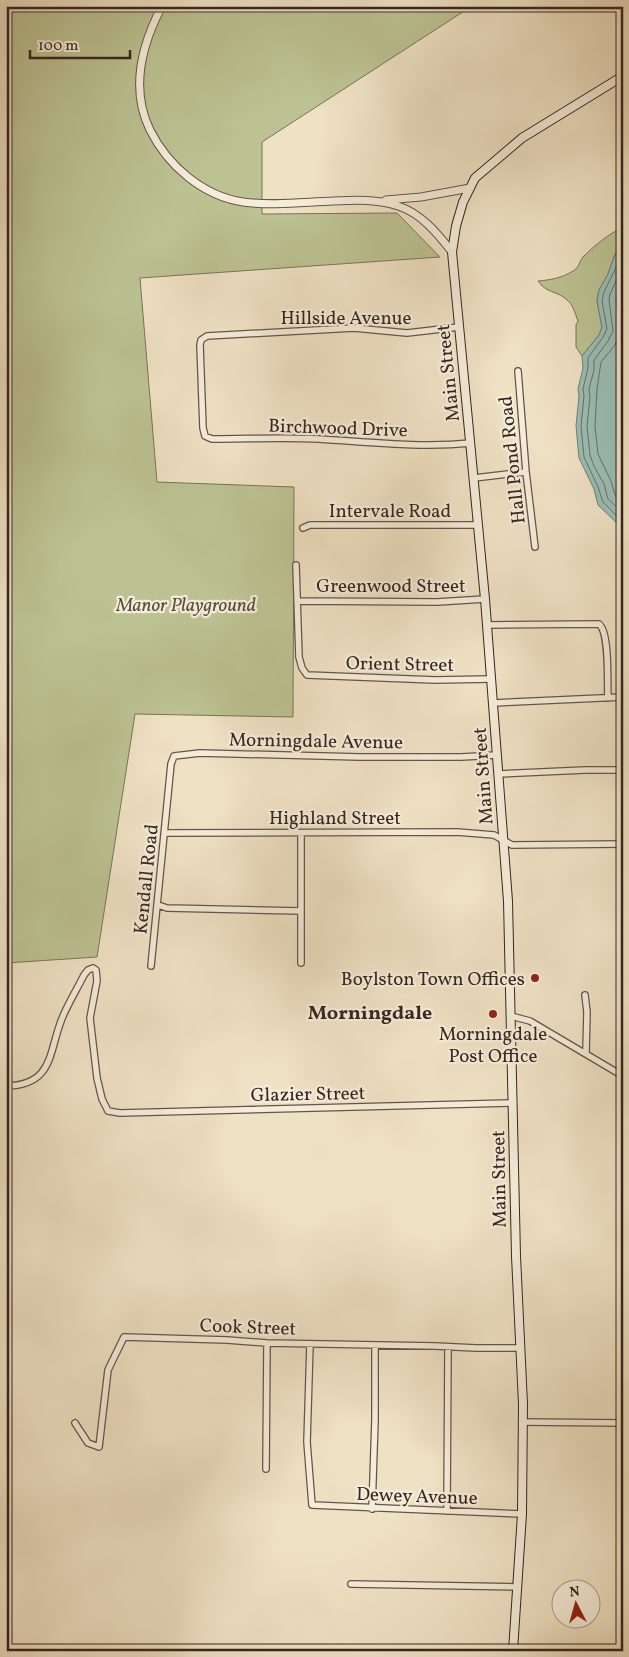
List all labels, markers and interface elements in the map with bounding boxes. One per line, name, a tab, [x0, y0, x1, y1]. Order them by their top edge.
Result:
scale bar	[30, 28, 130, 60]
text: 100 m	[38, 36, 78, 57]
street label: Hillside Avenue	[281, 306, 411, 332]
street label: Main Street	[431, 322, 467, 423]
street label: Hall Pond Road	[493, 395, 533, 525]
street label: Birchwood Drive	[268, 414, 408, 444]
street label: Intervale Road	[329, 499, 451, 525]
street label: Greenwood Street	[316, 574, 466, 600]
park label: Manor Playground	[115, 593, 256, 619]
street label: Orient Street	[346, 651, 455, 679]
street label: Main Street	[468, 726, 500, 826]
street label: Morningdale Avenue	[229, 727, 403, 757]
street label: Highland Street	[269, 806, 401, 832]
street label: Kendall Road	[128, 823, 166, 936]
place label: Boylston Town Offices	[341, 967, 525, 993]
marker: Boylston Town Offices	[529, 972, 541, 984]
district label: Morningdale	[308, 1000, 432, 1028]
marker: Morningdale Post Office	[487, 1008, 499, 1020]
place label: Morningdale Post Office	[439, 1022, 547, 1070]
street label: Glazier Street	[250, 1081, 366, 1109]
street label: Main Street	[486, 1130, 514, 1228]
street label: Cook Street	[199, 1313, 297, 1343]
street label: Dewey Avenue	[356, 1482, 478, 1512]
north arrow	[552, 1580, 602, 1630]
text: N	[569, 1583, 581, 1603]

